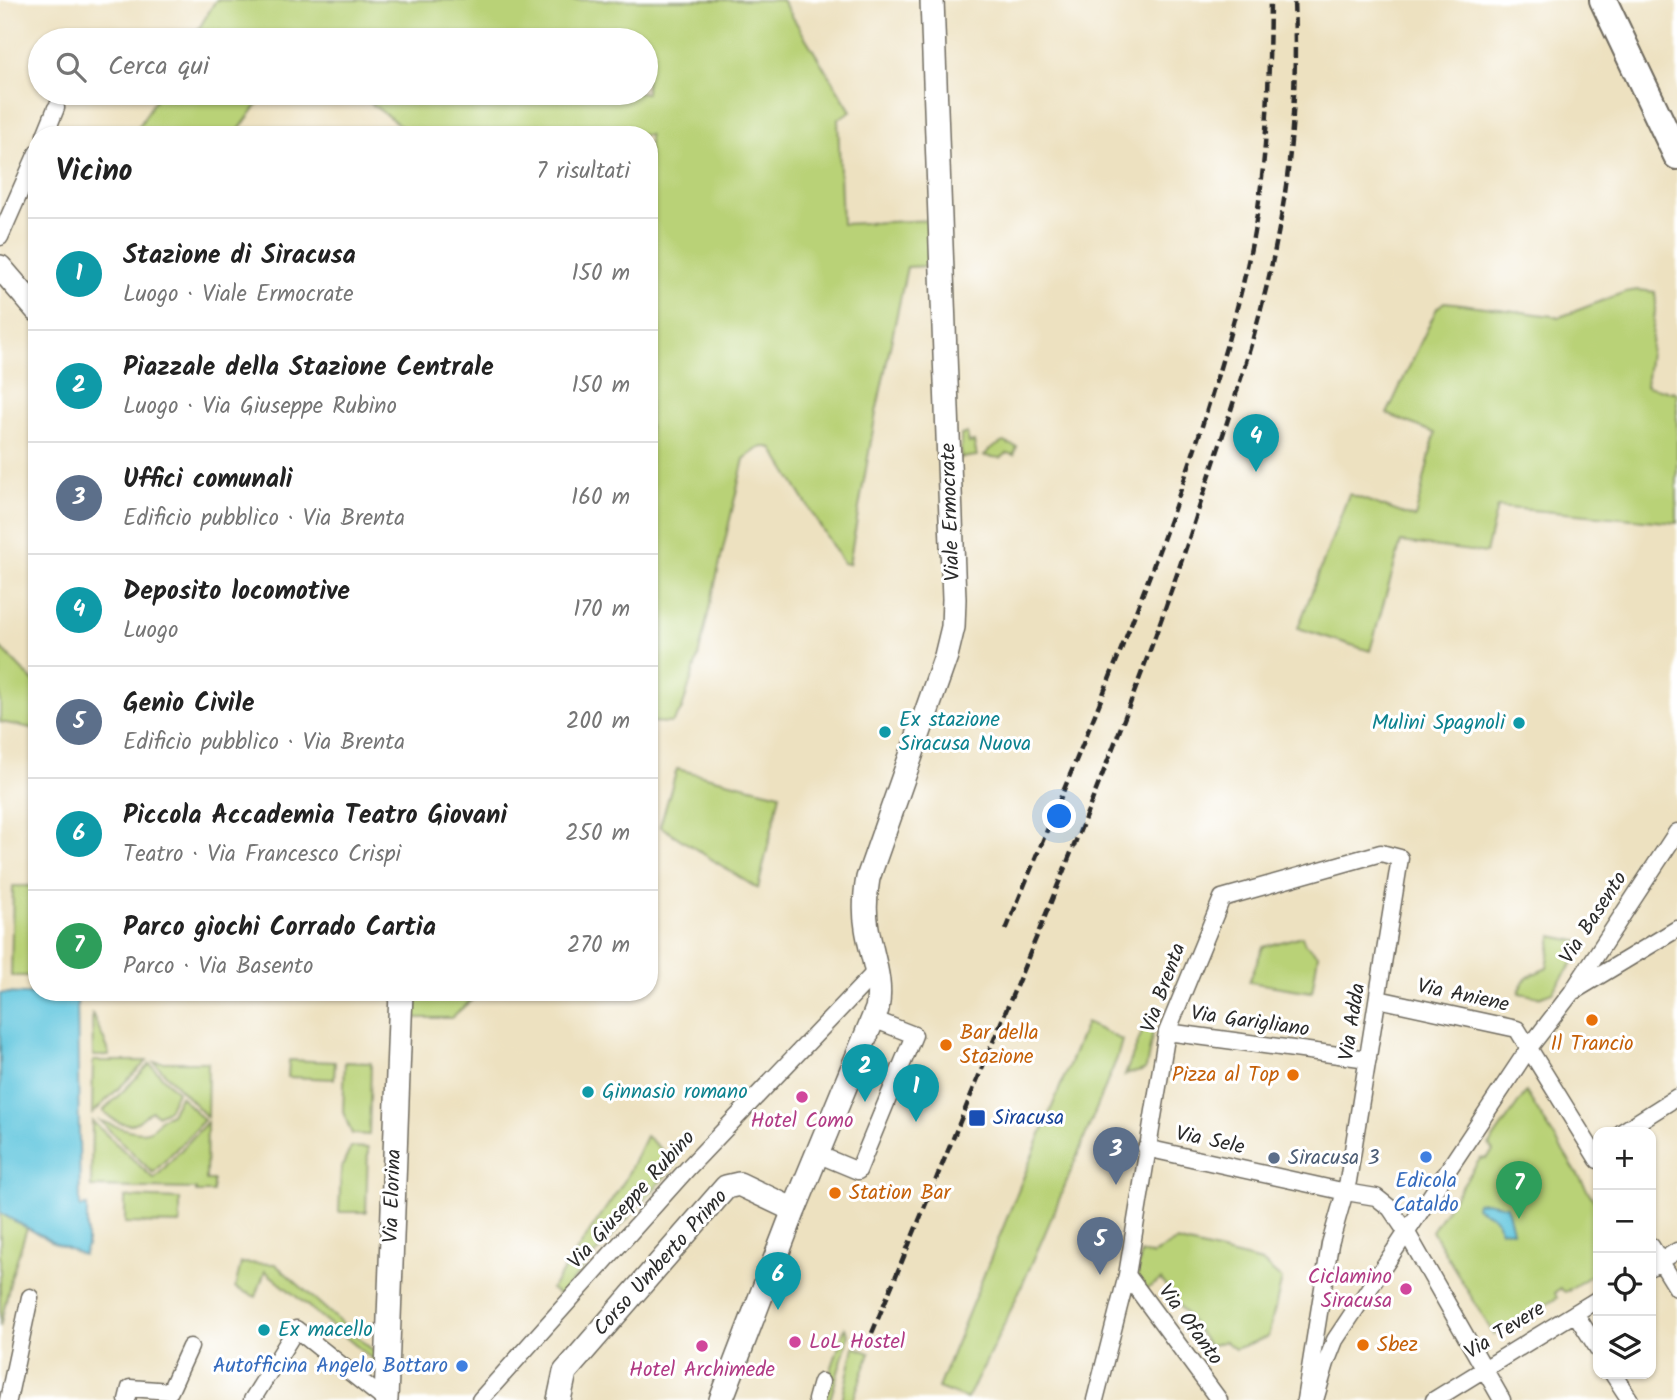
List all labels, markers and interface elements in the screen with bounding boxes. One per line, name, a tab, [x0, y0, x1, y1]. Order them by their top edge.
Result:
search box	[28, 28, 658, 105]
text: Cerca qui	[108, 46, 209, 88]
icon: search	[52, 48, 90, 86]
text: Vicino	[56, 148, 133, 196]
text: 7 risultati	[537, 154, 630, 190]
text: Stazione di Siracusa	[123, 235, 356, 277]
text: 1	[76, 256, 82, 292]
text: 150 m	[571, 256, 630, 292]
text: Luogo · Viale Ermocrate	[123, 277, 354, 313]
text: Piazzale della Stazione Centrale	[123, 347, 494, 389]
text: 2	[72, 368, 86, 404]
text: 150 m	[571, 368, 630, 404]
text: Luogo · Via Giuseppe Rubino	[123, 389, 397, 425]
pin: 4	[1233, 414, 1279, 472]
street label: Viale Ermocrate	[932, 442, 970, 582]
text: Uffici comunali	[123, 459, 293, 501]
text: 3	[73, 480, 85, 516]
text: 160 m	[571, 480, 630, 516]
text: Edificio pubblico · Via Brenta	[123, 501, 405, 537]
text: Deposito locomotive	[123, 571, 350, 613]
text: 4	[73, 592, 85, 628]
text: 170 m	[573, 592, 630, 628]
text: Luogo	[123, 613, 178, 649]
text: Genio Civile	[123, 683, 254, 725]
text: 5	[73, 704, 85, 740]
text: 200 m	[566, 704, 630, 740]
place label: Ex stazione Siracusa Nuova	[899, 704, 1031, 761]
place label: Mulini Spagnoli	[1372, 707, 1506, 740]
marker: Mulini Spagnoli	[1511, 715, 1527, 731]
marker: Ex stazione Siracusa Nuova	[877, 724, 893, 740]
text: Edificio pubblico · Via Brenta	[123, 725, 405, 761]
text: Piccola Accademia Teatro Giovani	[123, 795, 507, 837]
your location	[1042, 799, 1076, 833]
text: 6	[73, 816, 85, 852]
text: 250 m	[565, 816, 630, 852]
text: Teatro · Via Francesco Crispi	[123, 837, 401, 873]
street label: Via Basento	[1552, 865, 1636, 971]
text: Parco giochi Corrado Cartia	[123, 907, 436, 949]
text: 7	[74, 928, 84, 964]
text: 270 m	[567, 928, 630, 964]
street label: Via Brenta	[1133, 938, 1195, 1038]
text: Parco · Via Basento	[123, 949, 313, 985]
street label: Via Aniene	[1414, 970, 1513, 1022]
street label: Via Adda	[1331, 981, 1375, 1063]
street label: Via Garigliano	[1188, 997, 1312, 1047]
marker: Il Trancio	[1584, 1012, 1600, 1028]
place label: Bar della Stazione	[960, 1017, 1039, 1074]
place label: Il Trancio	[1550, 1028, 1634, 1061]
marker: Bar della Stazione	[938, 1037, 954, 1053]
pin: 2	[842, 1044, 888, 1102]
place label: Pizza al Top	[1172, 1059, 1279, 1092]
pin: 1	[893, 1064, 939, 1122]
marker: Pizza al Top	[1285, 1067, 1301, 1083]
place label: Ginnasio romano	[602, 1076, 748, 1109]
marker: Ginnasio romano	[580, 1084, 596, 1100]
marker: Hotel Como	[794, 1089, 810, 1105]
place label: Siracusa	[993, 1102, 1064, 1135]
place label: Hotel Como	[750, 1105, 854, 1138]
marker: Siracusa	[967, 1108, 987, 1128]
street label: Via Sele	[1173, 1118, 1248, 1164]
street label: Via Giuseppe Rubino	[560, 1123, 704, 1277]
pin: 3	[1093, 1127, 1139, 1185]
map controls	[1593, 1127, 1656, 1379]
button: +	[1593, 1127, 1656, 1190]
place label: Siracusa 3	[1288, 1142, 1380, 1175]
street label: Via Elorina	[375, 1148, 411, 1244]
marker: Edicola Cataldo	[1418, 1149, 1434, 1165]
marker: Siracusa 3	[1266, 1150, 1282, 1166]
pin: 7	[1496, 1161, 1542, 1219]
place label: Edicola Cataldo	[1393, 1165, 1459, 1222]
place label: Station Bar	[849, 1177, 952, 1210]
street label: Corso Umberto Primo	[586, 1182, 736, 1344]
marker: Station Bar	[827, 1185, 843, 1201]
button: −	[1593, 1190, 1656, 1253]
pin: 5	[1077, 1217, 1123, 1275]
pin: 6	[755, 1252, 801, 1310]
button: locate	[1593, 1253, 1656, 1316]
place label: Ciclamino Siracusa	[1308, 1261, 1392, 1318]
street label: Via Ofanto	[1149, 1277, 1231, 1373]
marker: Ciclamino Siracusa	[1398, 1281, 1414, 1297]
street label: Via Tevere	[1458, 1293, 1552, 1369]
place label: Ex macello	[278, 1314, 373, 1347]
button: layers	[1593, 1316, 1656, 1379]
marker: Ex macello	[256, 1322, 272, 1338]
place label: LoL Hostel	[809, 1326, 905, 1359]
place label: Sbez	[1377, 1329, 1418, 1362]
marker: LoL Hostel	[787, 1334, 803, 1350]
marker: Sbez	[1355, 1337, 1371, 1353]
marker: Hotel Archimede	[694, 1338, 710, 1354]
place label: Autofficina Angelo Bottaro	[213, 1350, 448, 1383]
place label: Hotel Archimede	[629, 1354, 776, 1387]
marker: Autofficina Angelo Bottaro	[454, 1358, 470, 1374]

